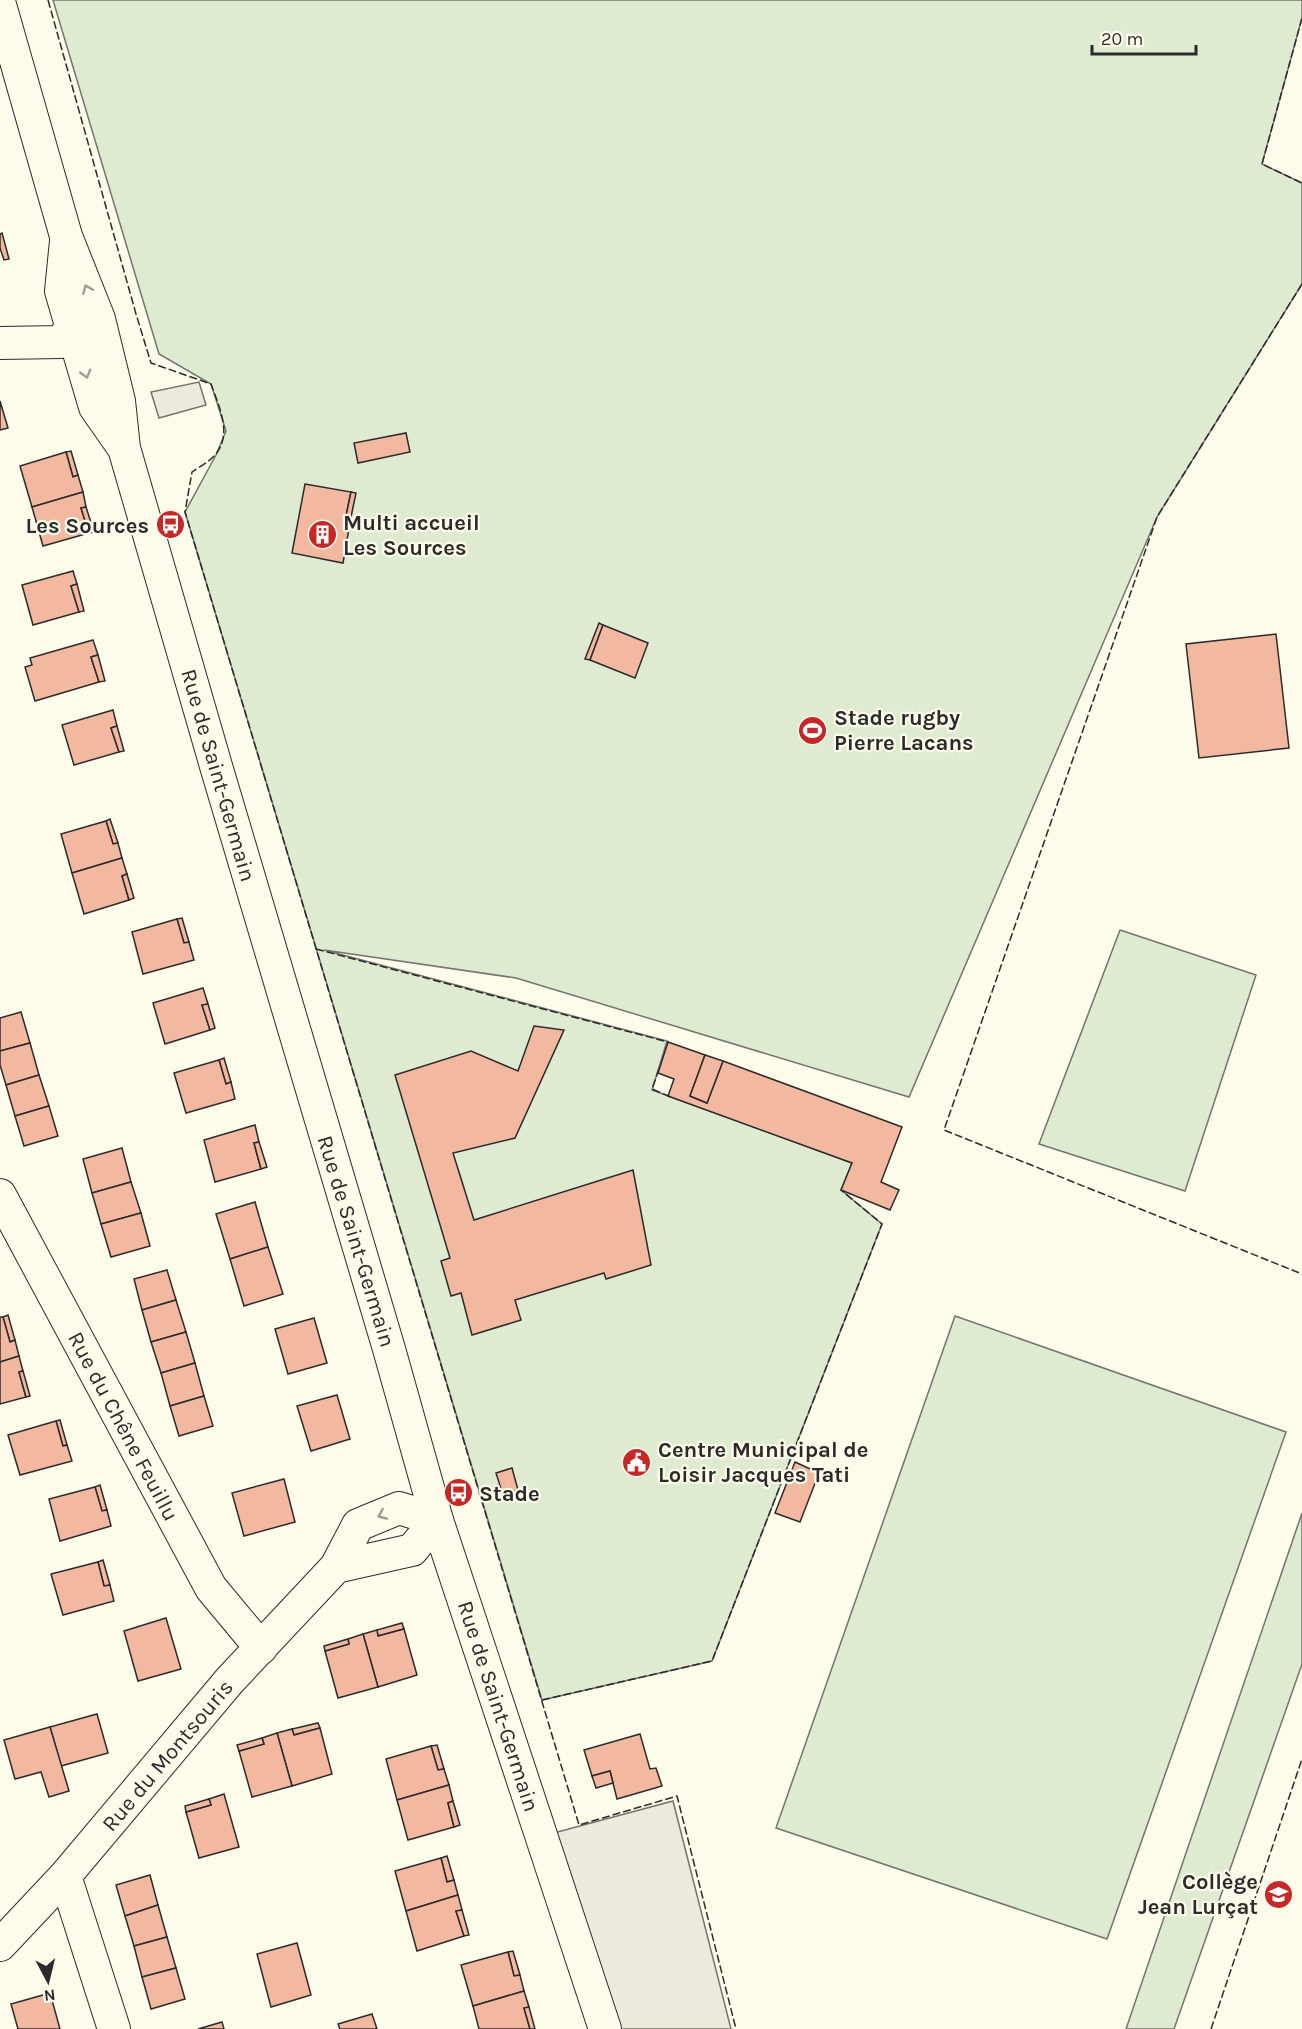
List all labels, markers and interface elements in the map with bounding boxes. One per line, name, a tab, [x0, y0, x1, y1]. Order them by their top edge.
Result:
scale bar	[1092, 18, 1196, 56]
text: 20 m	[1101, 28, 1143, 50]
one-way arrow	[82, 285, 95, 295]
one-way arrow	[78, 369, 91, 379]
bus stop icon: Les Sources	[154, 509, 186, 541]
place label: Multi accueil Les Sources	[343, 510, 480, 561]
place label: Les Sources	[25, 513, 149, 539]
building icon: Multi accueil Les Sources	[306, 519, 338, 551]
street label: Rue de Saint-Germain	[175, 666, 261, 885]
place label: Stade rugby Pierre Lacans	[834, 705, 974, 756]
sports icon: Stade rugby Pierre Lacans	[797, 714, 829, 746]
street label: Rue de Saint-Germain	[311, 1132, 401, 1350]
street label: Rue du Chêne Feuillu	[62, 1327, 184, 1525]
place label: Centre Municipal de Loisir Jacques Tati	[658, 1437, 868, 1488]
public building icon: Centre Municipal de Loisir Jacques Tati	[621, 1446, 653, 1478]
bus stop icon: Stade	[442, 1477, 474, 1509]
place label: Stade	[479, 1481, 540, 1507]
one-way arrow	[377, 1508, 388, 1520]
street label: Rue de Saint-Germain	[452, 1598, 544, 1815]
street label: Rue du Montsouris	[97, 1674, 239, 1837]
place label: Collège Jean Lurçat	[1138, 1869, 1258, 1920]
school or university icon: Collège Jean Lurçat	[1263, 1878, 1295, 1910]
north arrow	[18, 1951, 78, 2011]
text: N	[43, 1985, 57, 2006]

